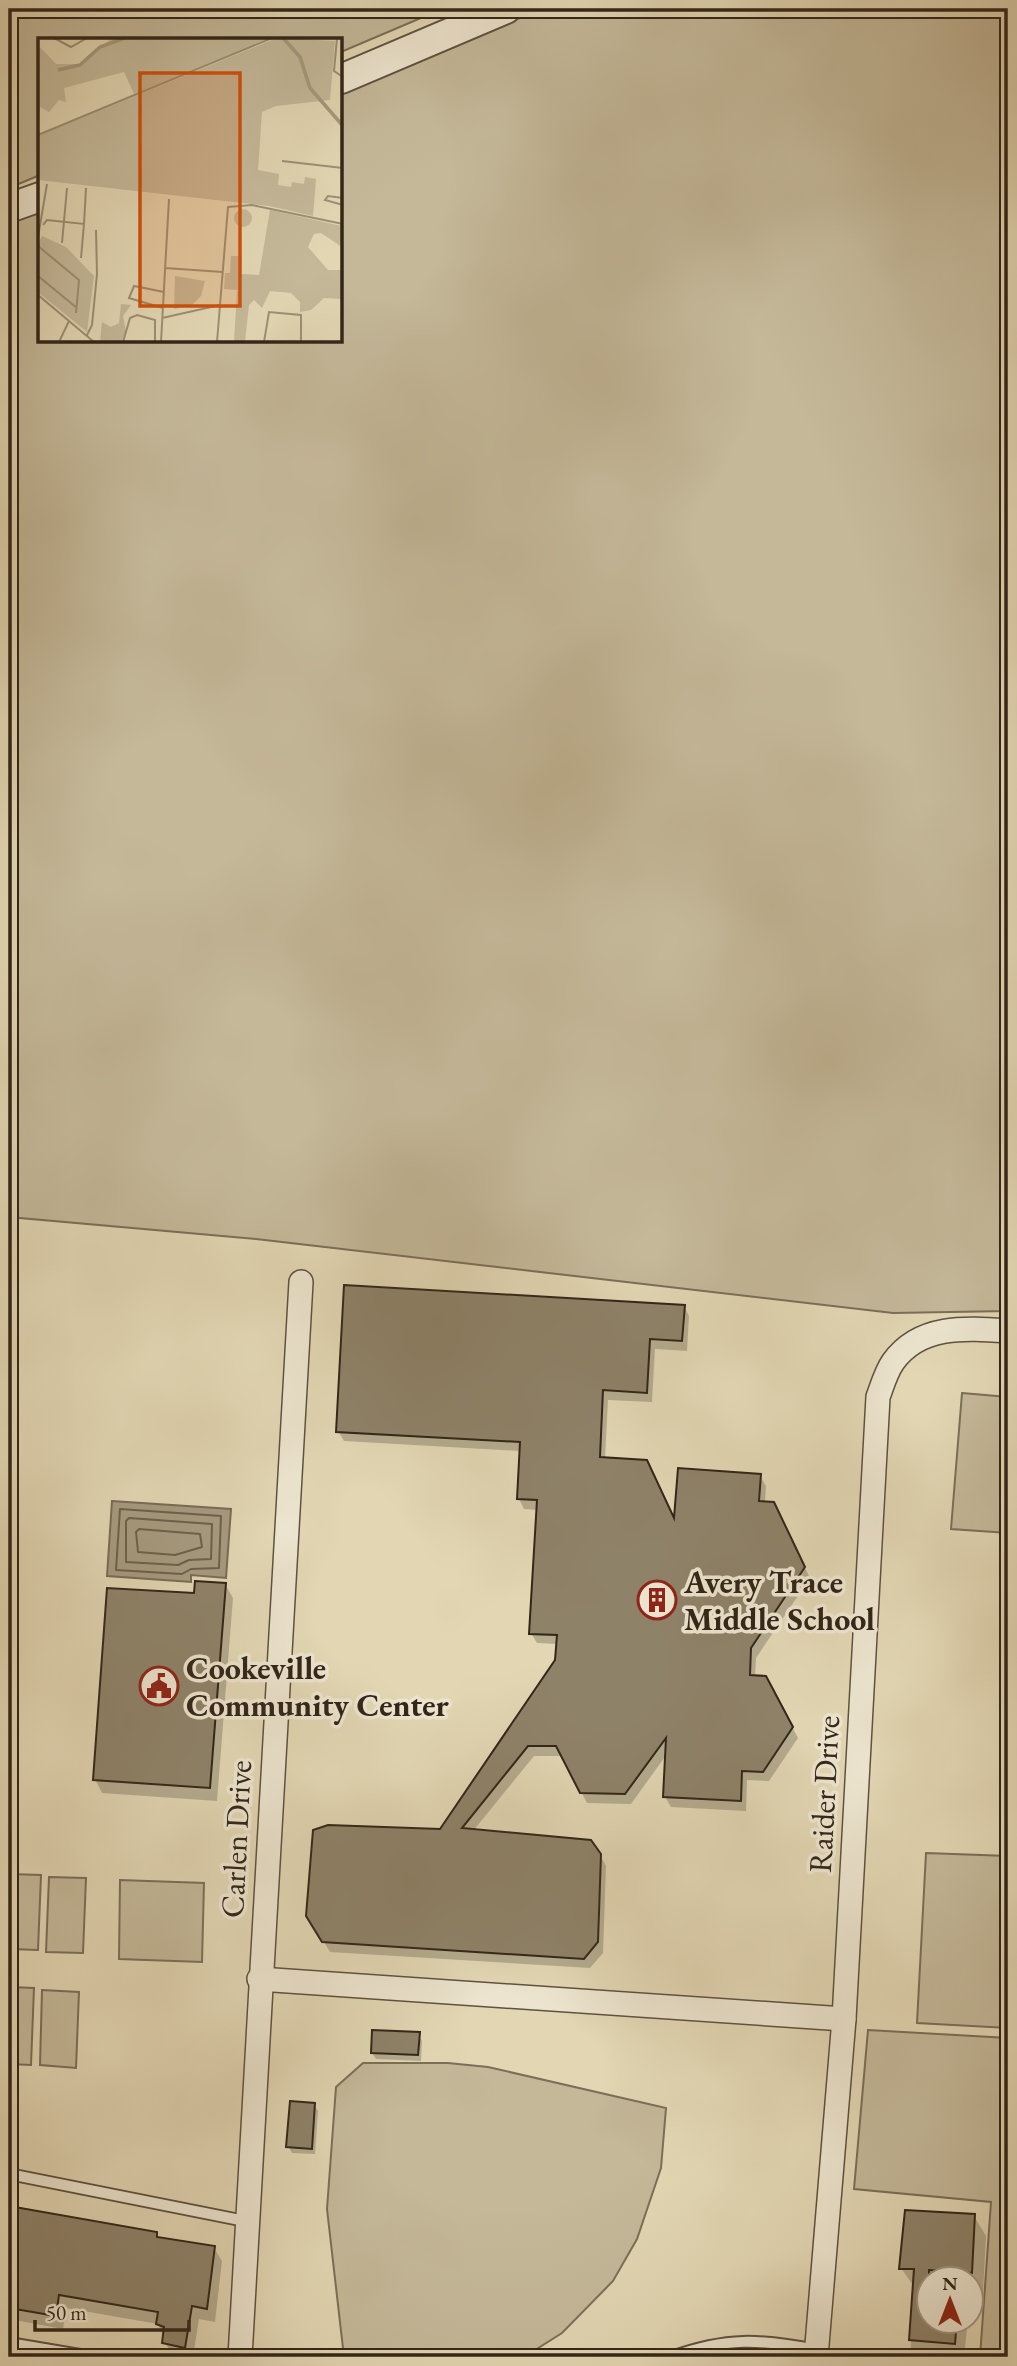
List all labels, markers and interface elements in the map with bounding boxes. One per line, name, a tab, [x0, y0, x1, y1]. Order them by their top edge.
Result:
inset map	[38, 38, 343, 343]
place label: Avery Trace Middle School	[683, 1561, 875, 1640]
building icon: Avery Trace Middle School	[636, 1579, 678, 1621]
place label: Cookeville Community Center	[186, 1647, 450, 1726]
public building icon: Cookeville Community Center	[138, 1665, 180, 1707]
street label: Raider Drive	[799, 1714, 849, 1874]
street label: Carlen Drive	[211, 1759, 261, 1919]
north arrow	[916, 2264, 986, 2334]
text: N	[942, 2271, 958, 2296]
scale bar	[35, 2289, 189, 2333]
text: 50 m	[46, 2299, 87, 2326]

